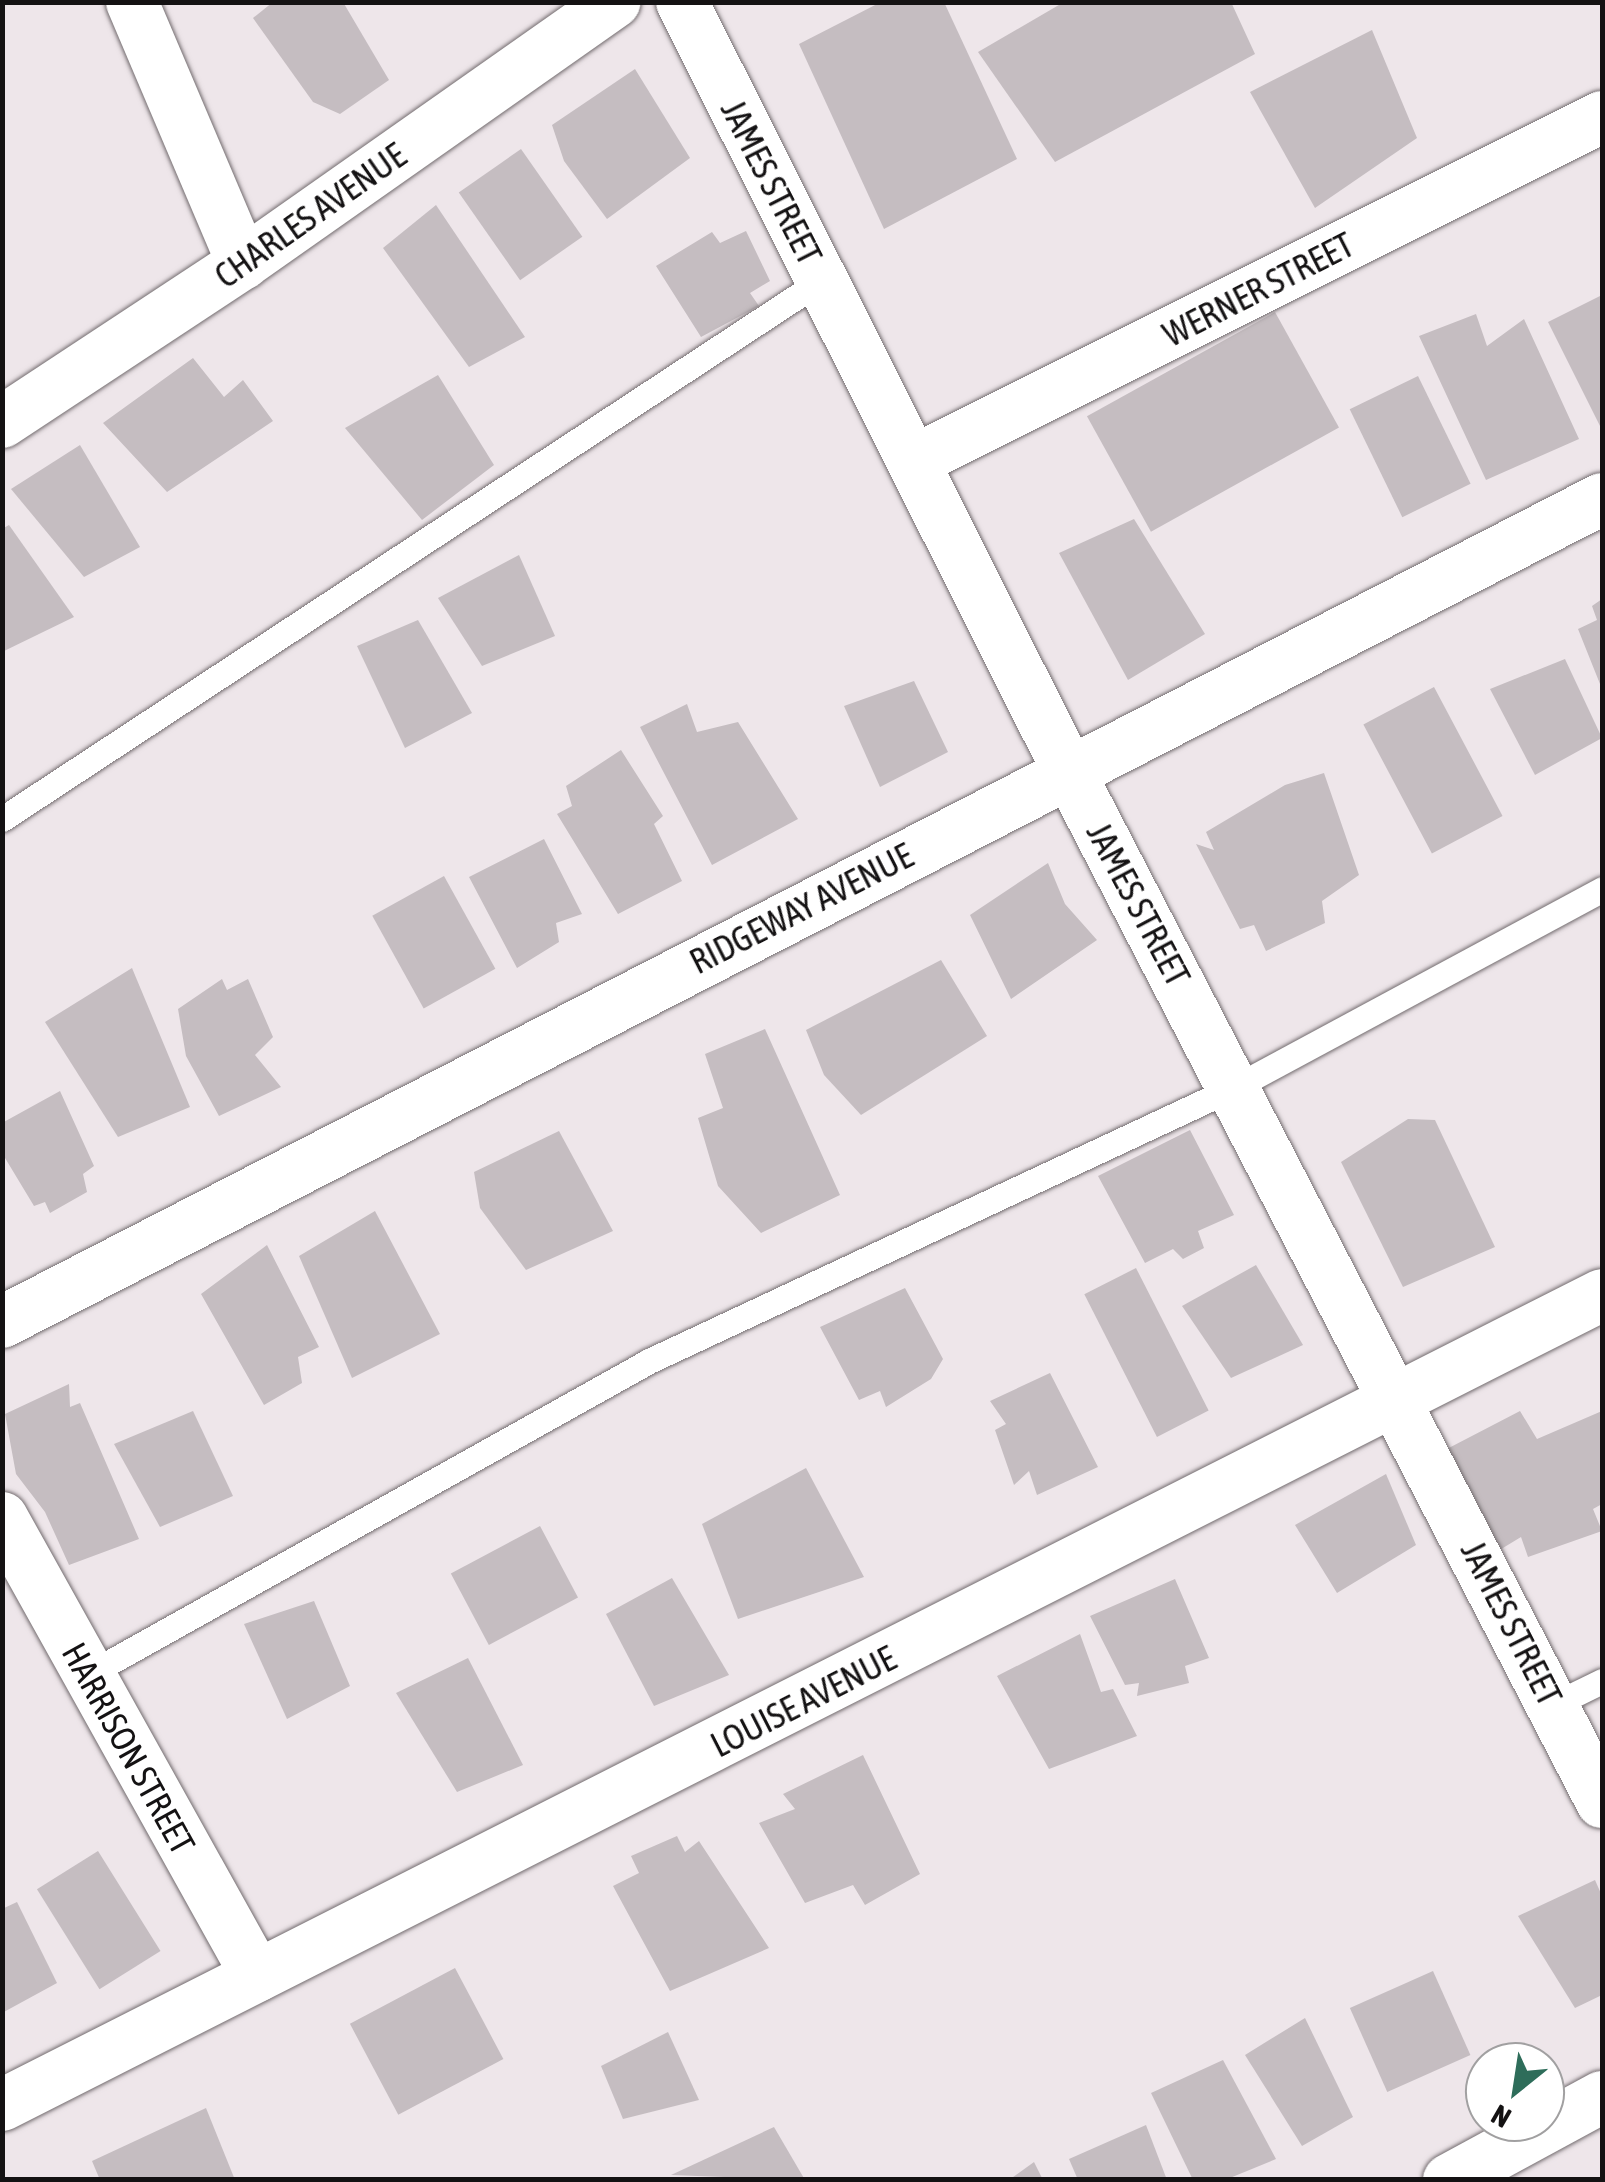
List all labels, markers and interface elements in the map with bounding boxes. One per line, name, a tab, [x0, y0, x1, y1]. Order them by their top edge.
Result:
street label: JAMES STREET	[713, 93, 831, 271]
street label: CHARLES AVENUE	[206, 134, 414, 296]
street label: WERNER STREET	[1156, 223, 1360, 355]
street label: JAMES STREET	[1078, 815, 1200, 993]
street label: RIDGEWAY AVENUE	[682, 834, 920, 982]
street label: JAMES STREET	[1453, 1534, 1571, 1712]
street label: HARRISON STREET	[54, 1635, 204, 1861]
street label: LOUISE AVENUE	[703, 1636, 903, 1766]
north arrow	[1465, 2042, 1565, 2142]
text: N	[1486, 2098, 1516, 2134]

